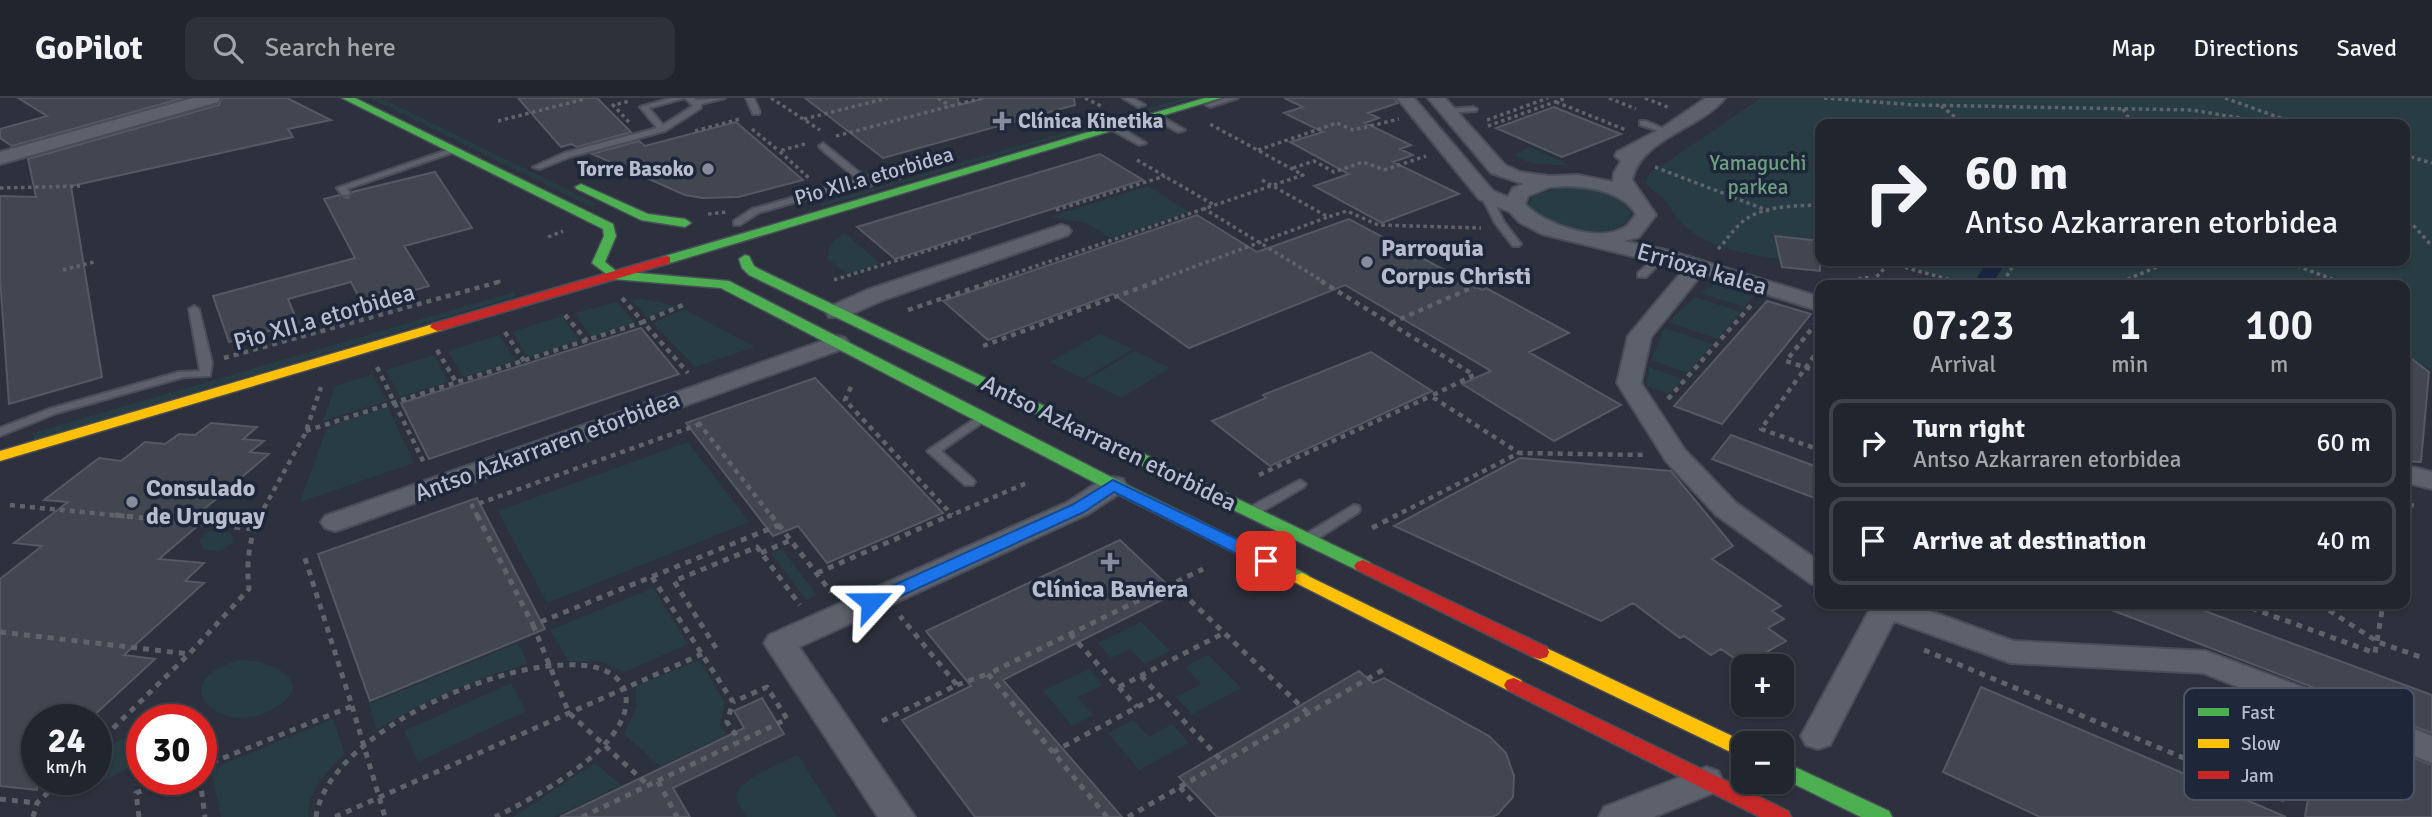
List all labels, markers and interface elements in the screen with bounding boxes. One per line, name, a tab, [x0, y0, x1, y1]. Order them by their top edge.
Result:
search box	[185, 17, 675, 80]
text: GoPilot	[35, 28, 143, 69]
icon: search	[209, 29, 247, 67]
text: Search here	[265, 32, 396, 64]
text: Map	[2111, 33, 2156, 63]
text: Directions	[2194, 33, 2299, 63]
text: Saved	[2337, 33, 2397, 63]
place label: Clínica Kinetika	[1018, 108, 1164, 134]
marker: Clínica Kinetika	[992, 111, 1012, 131]
street label: Pio XII.a etorbidea	[792, 141, 956, 211]
text: 60 m	[1965, 143, 2068, 203]
icon: right	[1850, 147, 1941, 238]
park label: Yamaguchi parkea	[1709, 150, 1807, 200]
place label: Torre Basoko	[577, 156, 694, 182]
marker: Torre Basoko	[700, 161, 716, 177]
text: Antso Azkarraren etorbidea	[1965, 203, 2338, 242]
place label: Parroquia Corpus Christi	[1381, 233, 1531, 291]
street label: Errioxa kalea	[1634, 236, 1770, 302]
marker: Parroquia Corpus Christi	[1359, 254, 1375, 270]
street label: Pio XII.a etorbidea	[230, 277, 418, 357]
text: 07:23	[1912, 300, 2014, 351]
text: 1	[2118, 300, 2141, 351]
text: 100	[2245, 300, 2313, 351]
text: Arrival	[1930, 350, 1996, 379]
text: min	[2111, 350, 2148, 379]
text: m	[2270, 350, 2288, 379]
street label: Antso Azkarraren etorbidea	[977, 368, 1241, 518]
street label: Antso Azkarraren etorbidea	[410, 384, 684, 508]
text: Turn right	[1913, 413, 2025, 445]
icon: right	[1854, 424, 1892, 462]
text: 60 m	[2316, 427, 2371, 459]
text: Antso Azkarraren etorbidea	[1913, 445, 2181, 474]
place label: Consulado de Uruguay	[146, 473, 265, 531]
marker: Consulado de Uruguay	[124, 494, 140, 510]
icon: arrive	[1854, 522, 1892, 560]
text: Arrive at destination	[1913, 525, 2146, 557]
text: 40 m	[2316, 525, 2371, 557]
pin	[1236, 531, 1296, 591]
icon: arrive	[1247, 542, 1285, 580]
marker: Clínica Baviera	[1100, 552, 1120, 572]
position arrow	[834, 565, 908, 639]
place label: Clínica Baviera	[1032, 574, 1188, 604]
map controls	[1731, 654, 1794, 794]
button: +	[1731, 654, 1794, 717]
legend	[2184, 688, 2414, 800]
text: Fast	[2241, 701, 2275, 725]
speed limit sign: 30	[126, 704, 217, 795]
text: 24	[48, 719, 85, 762]
button: −	[1731, 731, 1794, 794]
text: Slow	[2241, 732, 2281, 756]
text: km/h	[46, 756, 87, 778]
text: Jam	[2241, 764, 2274, 788]

